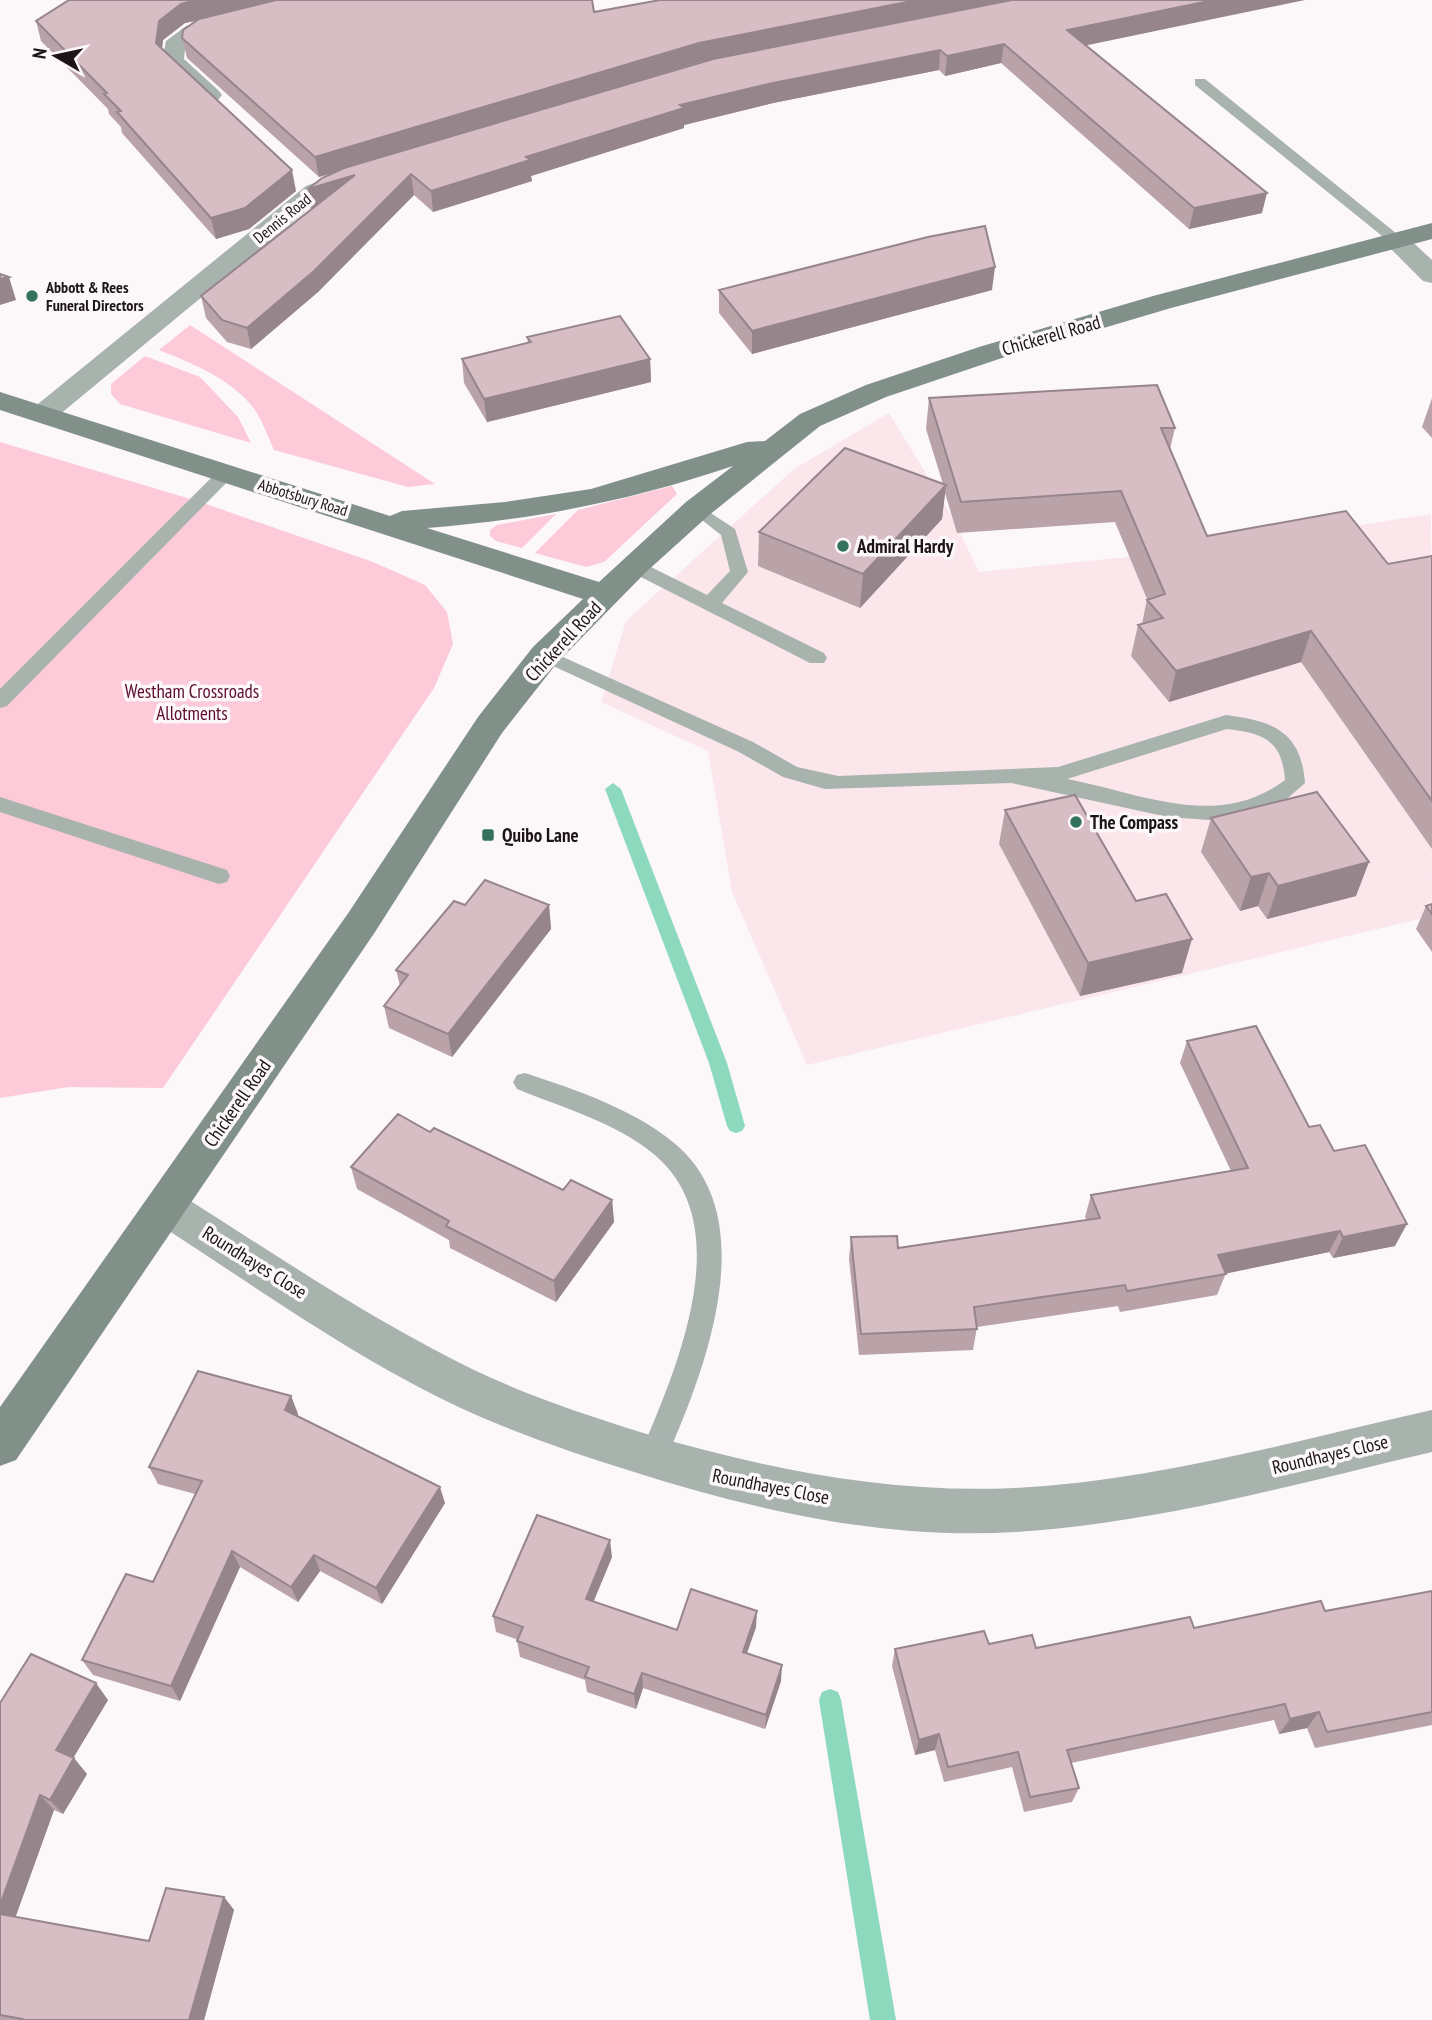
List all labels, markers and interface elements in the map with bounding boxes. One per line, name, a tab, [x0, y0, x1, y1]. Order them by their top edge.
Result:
north arrow	[21, 21, 91, 91]
text: N	[27, 46, 52, 60]
street label: Dennis Road	[249, 189, 315, 247]
place label: Abbott & Rees Funeral Directors	[45, 277, 144, 315]
marker: Abbott & Rees Funeral Directors	[24, 288, 40, 304]
street label: Chickerell Road	[999, 309, 1103, 361]
street label: Abbotsbury Road	[256, 474, 350, 520]
place label: Admiral Hardy	[856, 534, 954, 558]
marker: Admiral Hardy	[835, 538, 851, 554]
street label: Chickerell Road	[520, 596, 606, 686]
park label: Westham Crossroads Allotments	[125, 679, 259, 725]
place label: The Compass	[1090, 810, 1179, 834]
marker: The Compass	[1068, 814, 1084, 830]
place label: Quibo Lane	[502, 823, 579, 847]
marker: Quibo Lane	[480, 827, 496, 843]
street label: Chickerell Road	[198, 1055, 276, 1151]
street label: Roundhayes Close	[198, 1220, 312, 1304]
street label: Roundhayes Close	[1270, 1429, 1391, 1479]
street label: Roundhayes Close	[711, 1463, 832, 1509]

